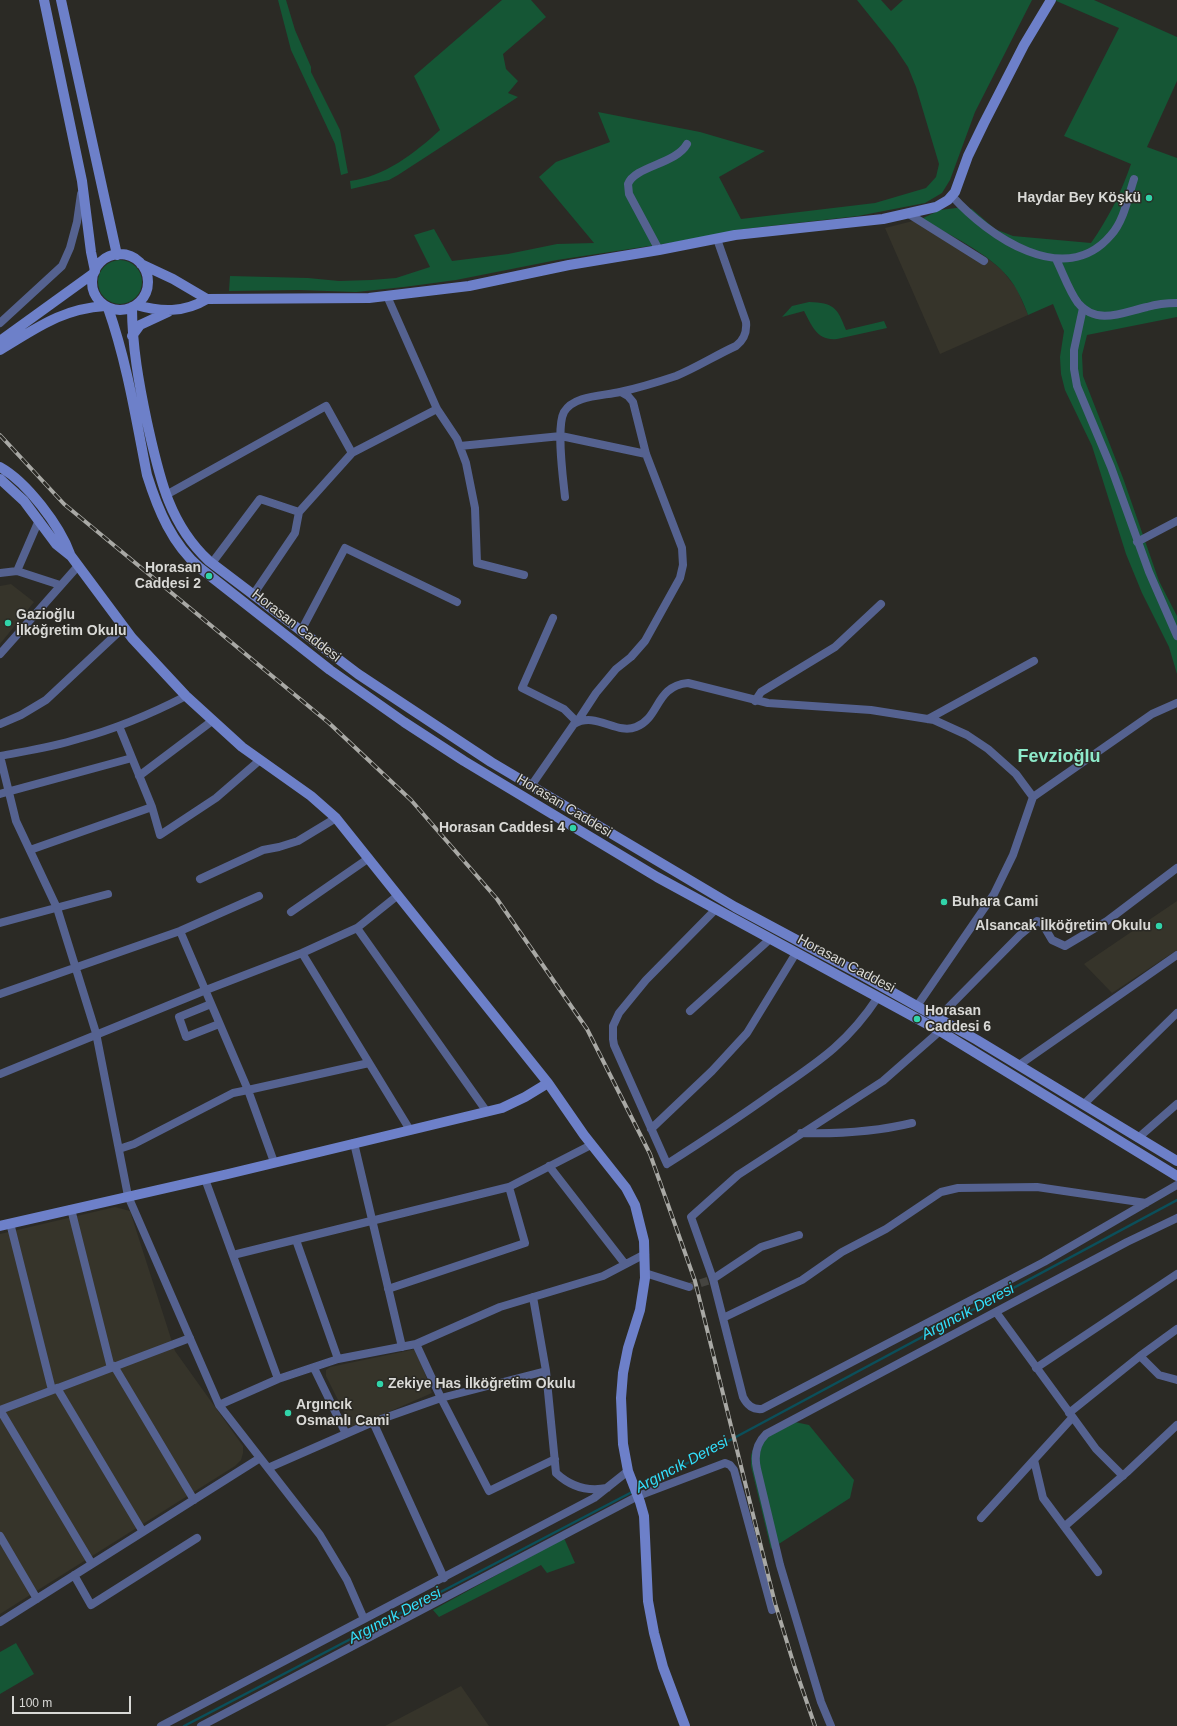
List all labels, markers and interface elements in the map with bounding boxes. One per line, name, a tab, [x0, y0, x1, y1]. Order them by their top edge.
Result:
place label: Haydar Bey Köşkü	[1017, 190, 1141, 206]
marker: Haydar Bey Köşkü	[1144, 193, 1154, 203]
place label: Horasan Caddesi 2	[135, 560, 201, 592]
marker: Horasan Caddesi 2	[204, 571, 214, 581]
street label: Horasan Caddesi	[248, 586, 344, 666]
place label: Gazioğlu İlköğretim Okulu	[16, 607, 126, 640]
marker: Gazioğlu İlköğretim Okulu	[3, 618, 13, 628]
district label: Fevzioğlu	[1017, 746, 1101, 768]
street label: Horasan Caddesi	[513, 771, 615, 841]
place label: Horasan Caddesi 4	[439, 820, 565, 836]
marker: Horasan Caddesi 4	[568, 823, 578, 833]
place label: Buhara Cami	[952, 894, 1038, 910]
marker: Buhara Cami	[939, 897, 949, 907]
place label: Alsancak İlköğretim Okulu	[975, 918, 1151, 934]
marker: Alsancak İlköğretim Okulu	[1154, 921, 1164, 931]
street label: Horasan Caddesi	[794, 931, 898, 997]
place label: Horasan Caddesi 6	[925, 1003, 991, 1036]
marker: Horasan Caddesi 6	[912, 1014, 922, 1024]
water label: Argıncık Deresi	[919, 1280, 1017, 1344]
place label: Zekiye Has İlköğretim Okulu	[388, 1376, 576, 1392]
marker: Zekiye Has İlköğretim Okulu	[375, 1379, 385, 1389]
place label: Argıncık Osmanlı Cami	[296, 1397, 389, 1430]
marker: Argıncık Osmanlı Cami	[283, 1408, 293, 1418]
water label: Argıncık Deresi	[633, 1433, 731, 1497]
water label: Argıncık Deresi	[346, 1584, 444, 1648]
scale bar	[14, 1688, 133, 1714]
text: 100 m	[19, 1696, 52, 1710]

